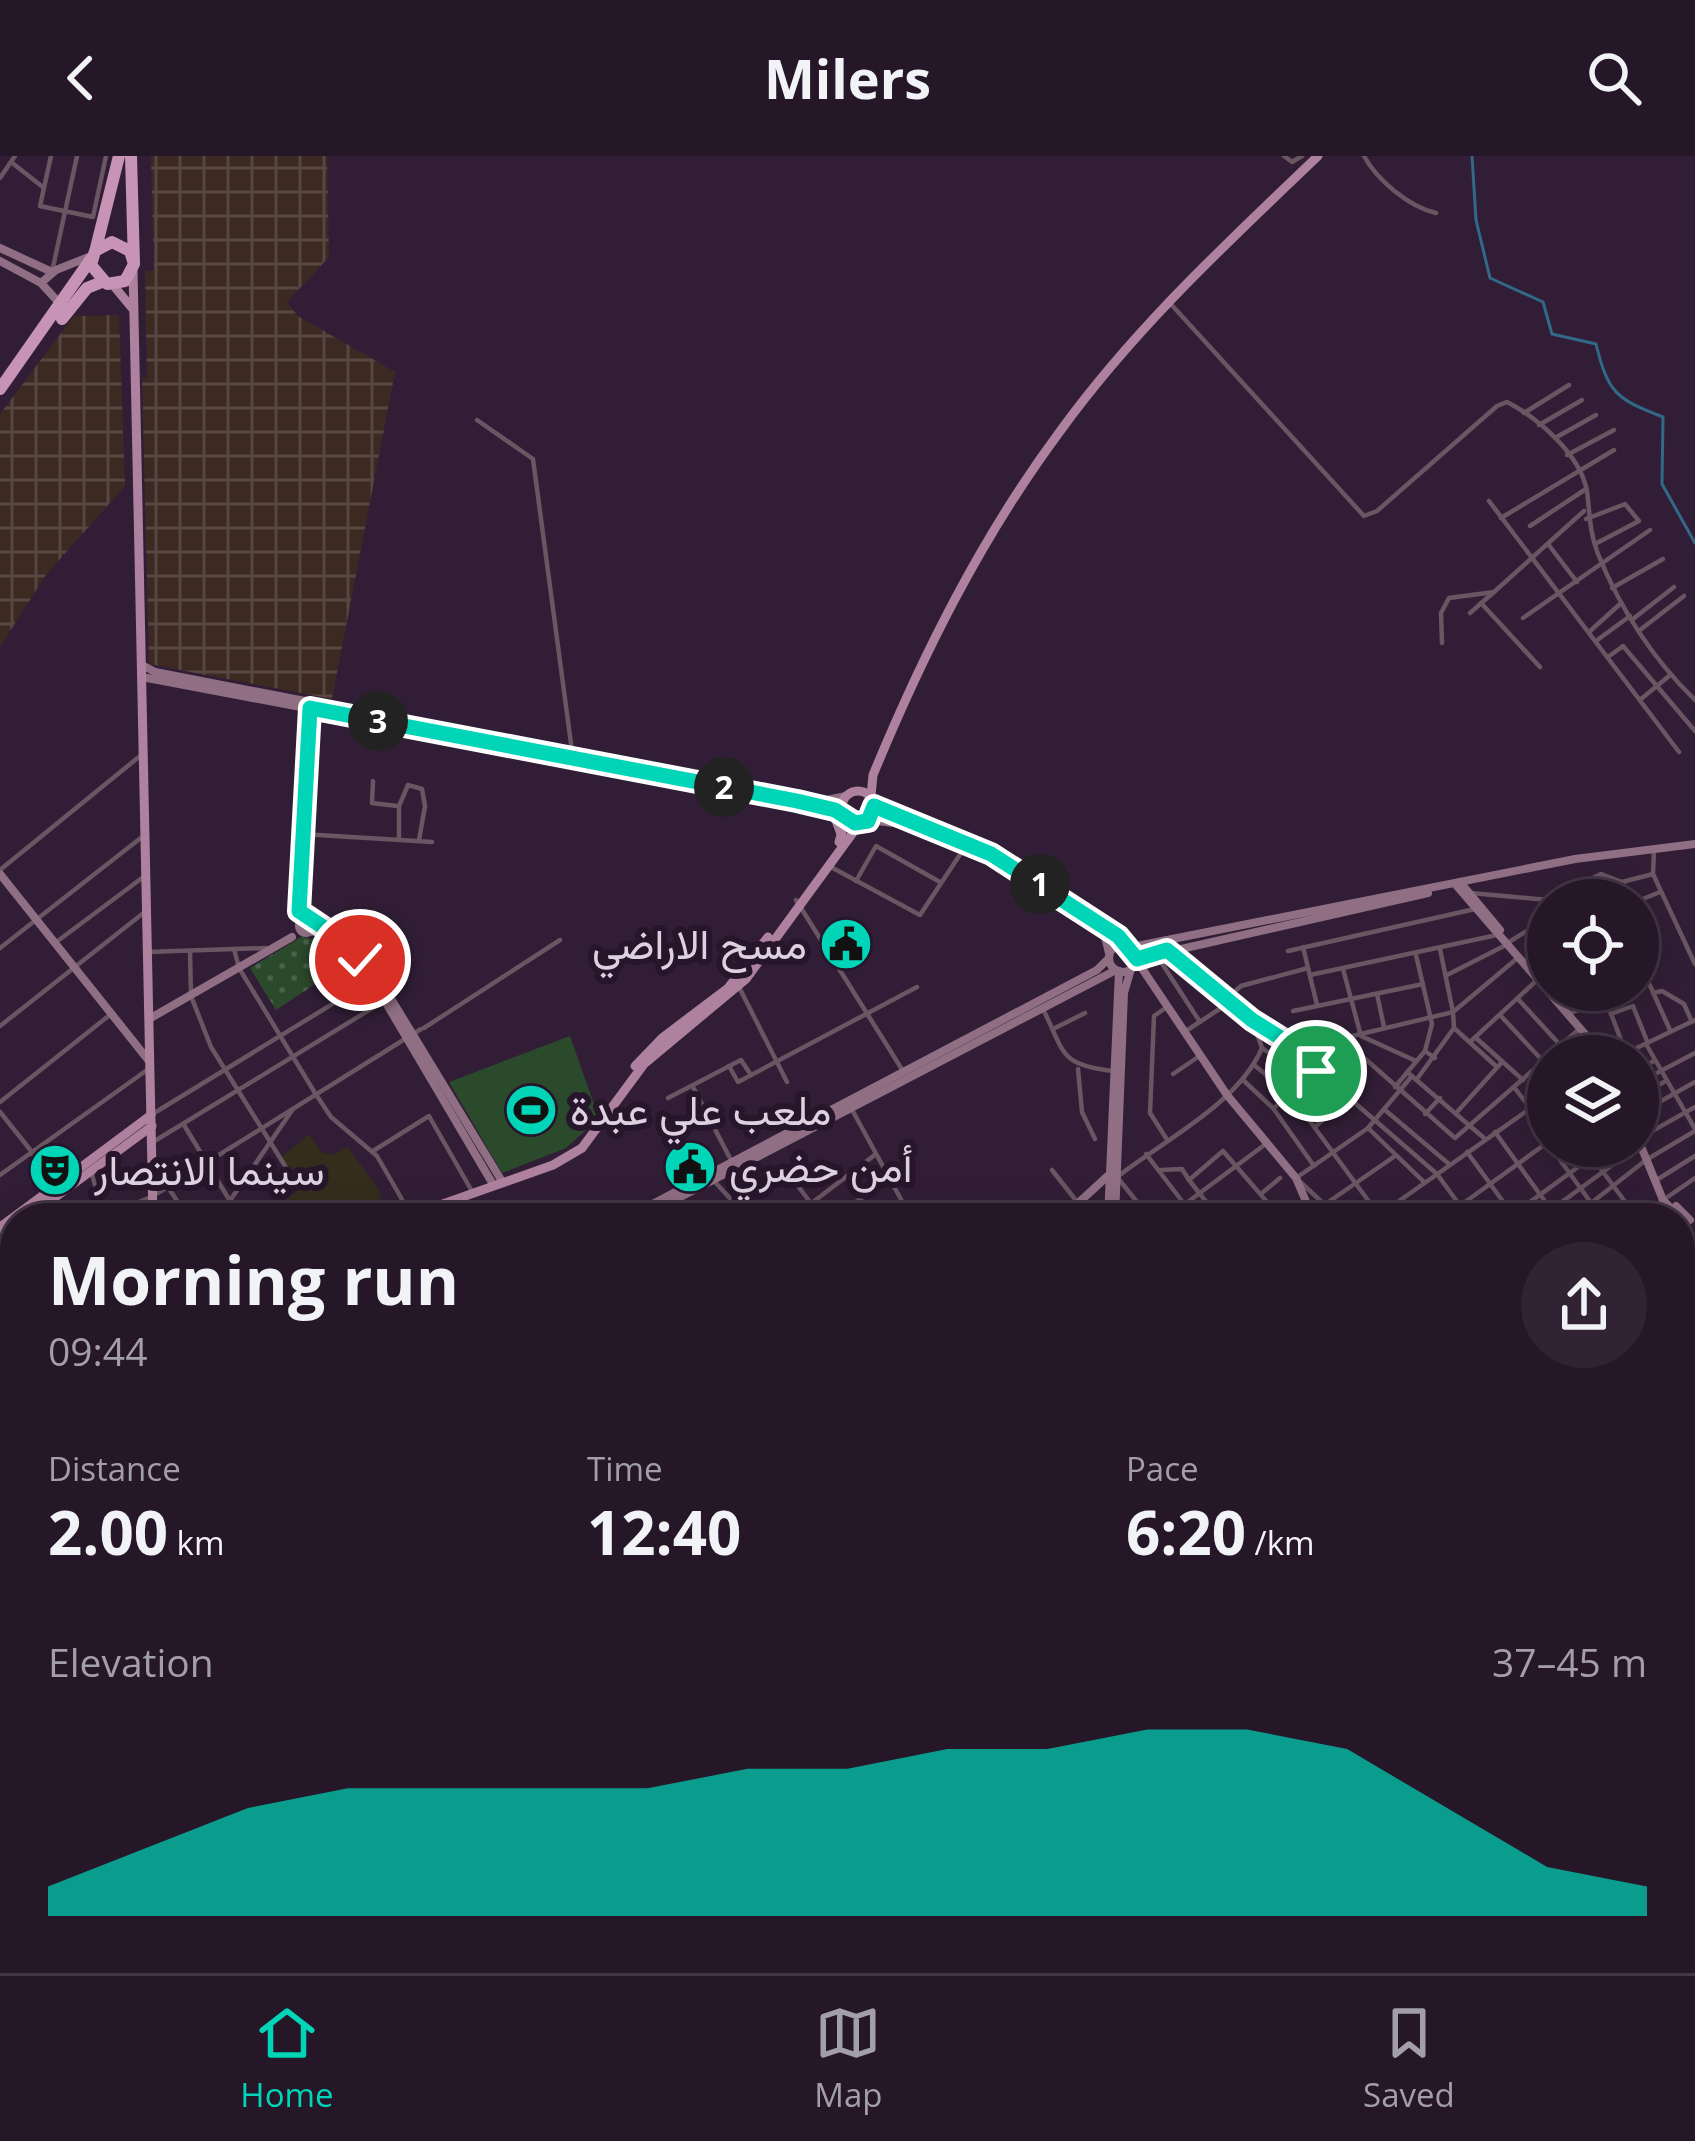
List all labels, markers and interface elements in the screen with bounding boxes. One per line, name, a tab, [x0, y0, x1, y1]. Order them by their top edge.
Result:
text: Milers	[764, 41, 931, 115]
icon: back	[48, 45, 114, 111]
icon: search	[1581, 45, 1647, 111]
pin: 3	[348, 691, 408, 751]
text: 3	[369, 698, 387, 743]
pin: 2	[694, 757, 754, 817]
text: 2	[715, 764, 733, 809]
pin: 1	[1010, 854, 1070, 914]
text: 1	[1031, 861, 1049, 906]
map controls	[1527, 879, 1659, 1167]
button: locate	[1527, 879, 1659, 1011]
pin	[309, 909, 411, 1011]
place label: مسح الاراضي	[592, 914, 807, 979]
public building icon: مسح الاراضي	[818, 916, 874, 972]
icon: check	[327, 927, 393, 993]
pin	[1265, 1020, 1367, 1122]
button: layers	[1527, 1035, 1659, 1167]
icon: arrive	[1283, 1038, 1349, 1104]
place label: ملعب علي عبدة	[570, 1080, 832, 1145]
sports icon: ملعب علي عبدة	[503, 1082, 559, 1138]
place label: أمن حضري	[729, 1137, 912, 1202]
public building icon: أمن حضري	[662, 1139, 718, 1195]
place label: سينما الانتصار	[93, 1140, 325, 1197]
theatre icon: سينما الانتصار	[27, 1142, 83, 1198]
text: Morning run	[48, 1234, 459, 1324]
button: share	[1521, 1242, 1647, 1368]
text: 09:44	[48, 1324, 147, 1377]
text: Distance	[48, 1446, 181, 1491]
text: Time	[587, 1446, 663, 1491]
text: Pace	[1126, 1446, 1199, 1491]
text: 2.00	[48, 1491, 168, 1573]
text: 12:40	[587, 1491, 741, 1573]
text: 6:20	[1126, 1491, 1246, 1573]
text: km	[168, 1520, 225, 1565]
text: /km	[1246, 1520, 1315, 1565]
text: Elevation	[48, 1635, 214, 1688]
text: 37–45 m	[1492, 1635, 1647, 1688]
tab: Home	[240, 2000, 334, 2117]
tab: Map	[814, 2000, 882, 2117]
tab: Saved	[1363, 2000, 1455, 2117]

